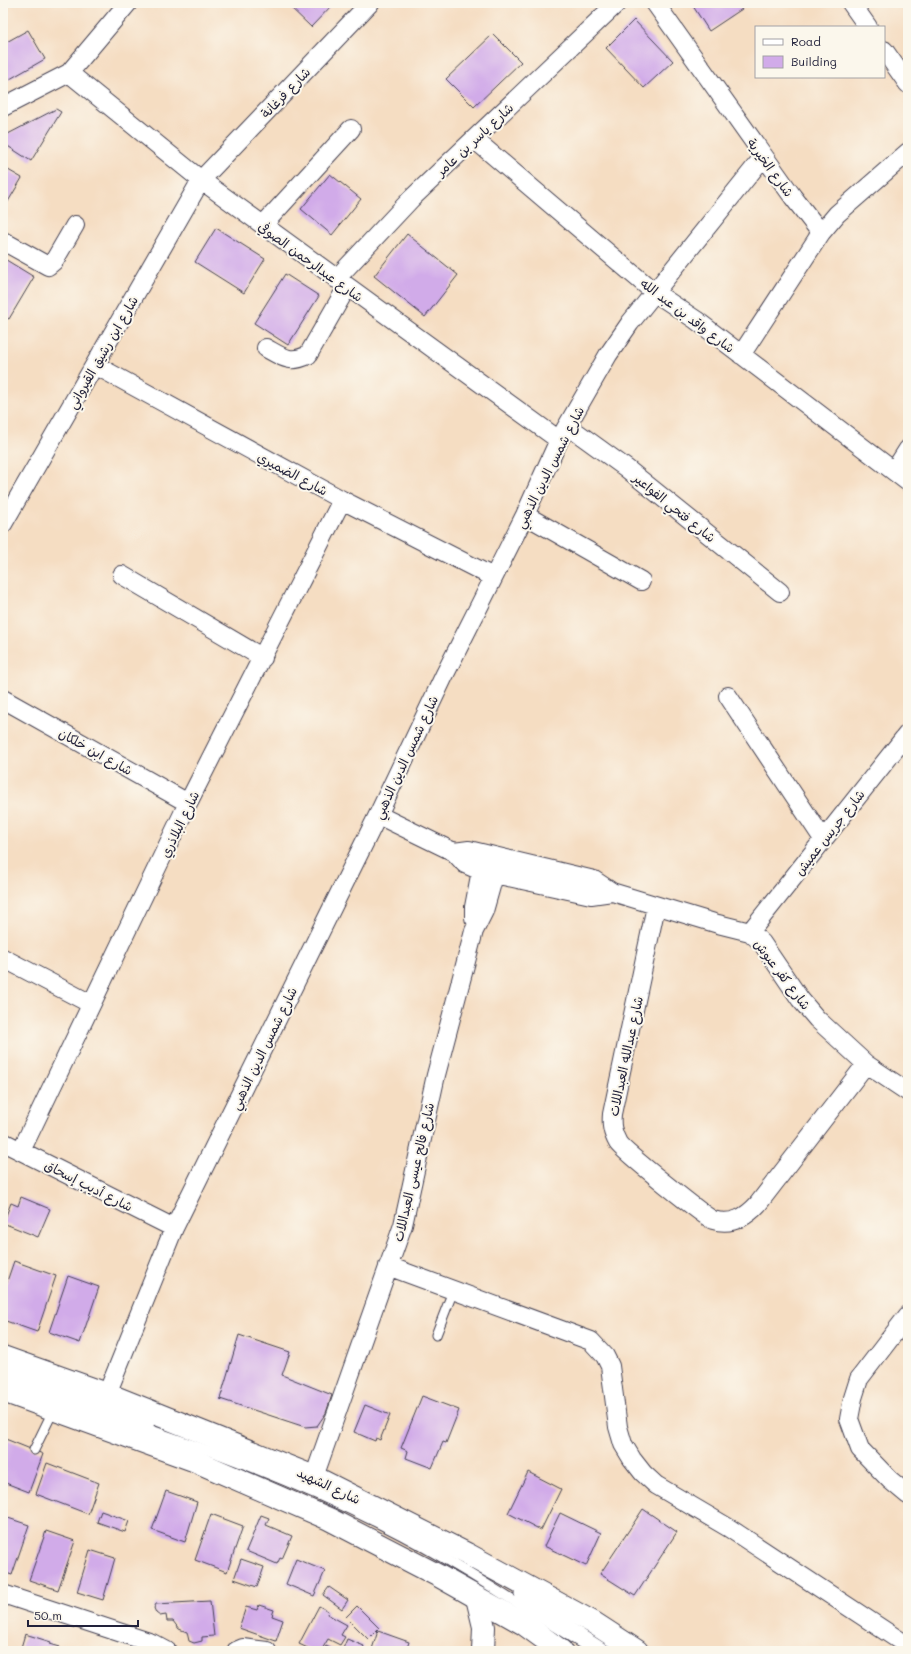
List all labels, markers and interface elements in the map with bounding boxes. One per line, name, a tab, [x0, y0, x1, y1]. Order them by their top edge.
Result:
legend	[755, 26, 885, 78]
text: Road	[791, 33, 821, 49]
text: Building	[791, 53, 837, 69]
street label: شارع فرغانة	[257, 63, 315, 122]
street label: شارع ياسر بن عامر	[431, 99, 518, 182]
street label: شارع الخيرية	[742, 134, 798, 201]
street label: شارع عبدالرحمن الصوفي	[254, 217, 367, 306]
street label: شارع واقد بن عبد الله	[636, 274, 739, 358]
street label: شارع ابن رشيق القيرواني	[63, 293, 145, 413]
street label: شارع شمس الدين الذهبي	[511, 403, 591, 533]
street label: شارع الضميري	[254, 447, 331, 500]
street label: شارع فتحي الفواعير	[627, 468, 720, 549]
street label: شارع شمس الدين الذهبي	[369, 692, 445, 823]
street label: شارع ابن خلكان	[55, 724, 136, 780]
street label: شارع جريس عميش	[790, 786, 869, 880]
street label: شارع البلاذري	[156, 788, 204, 861]
street label: شارع كفر عبوش	[749, 935, 815, 1014]
street label: شارع شمس الدين الذهبي	[226, 984, 304, 1114]
street label: شارع عبدالله العبداللات	[604, 994, 648, 1118]
street label: شارع فالح عيسى العبداللات	[389, 1101, 439, 1244]
street label: شارع أديب إسحاق	[41, 1155, 136, 1216]
street label: شارع الشهيد	[294, 1463, 364, 1509]
scale bar	[28, 1602, 138, 1628]
text: 50 m	[34, 1607, 62, 1623]

